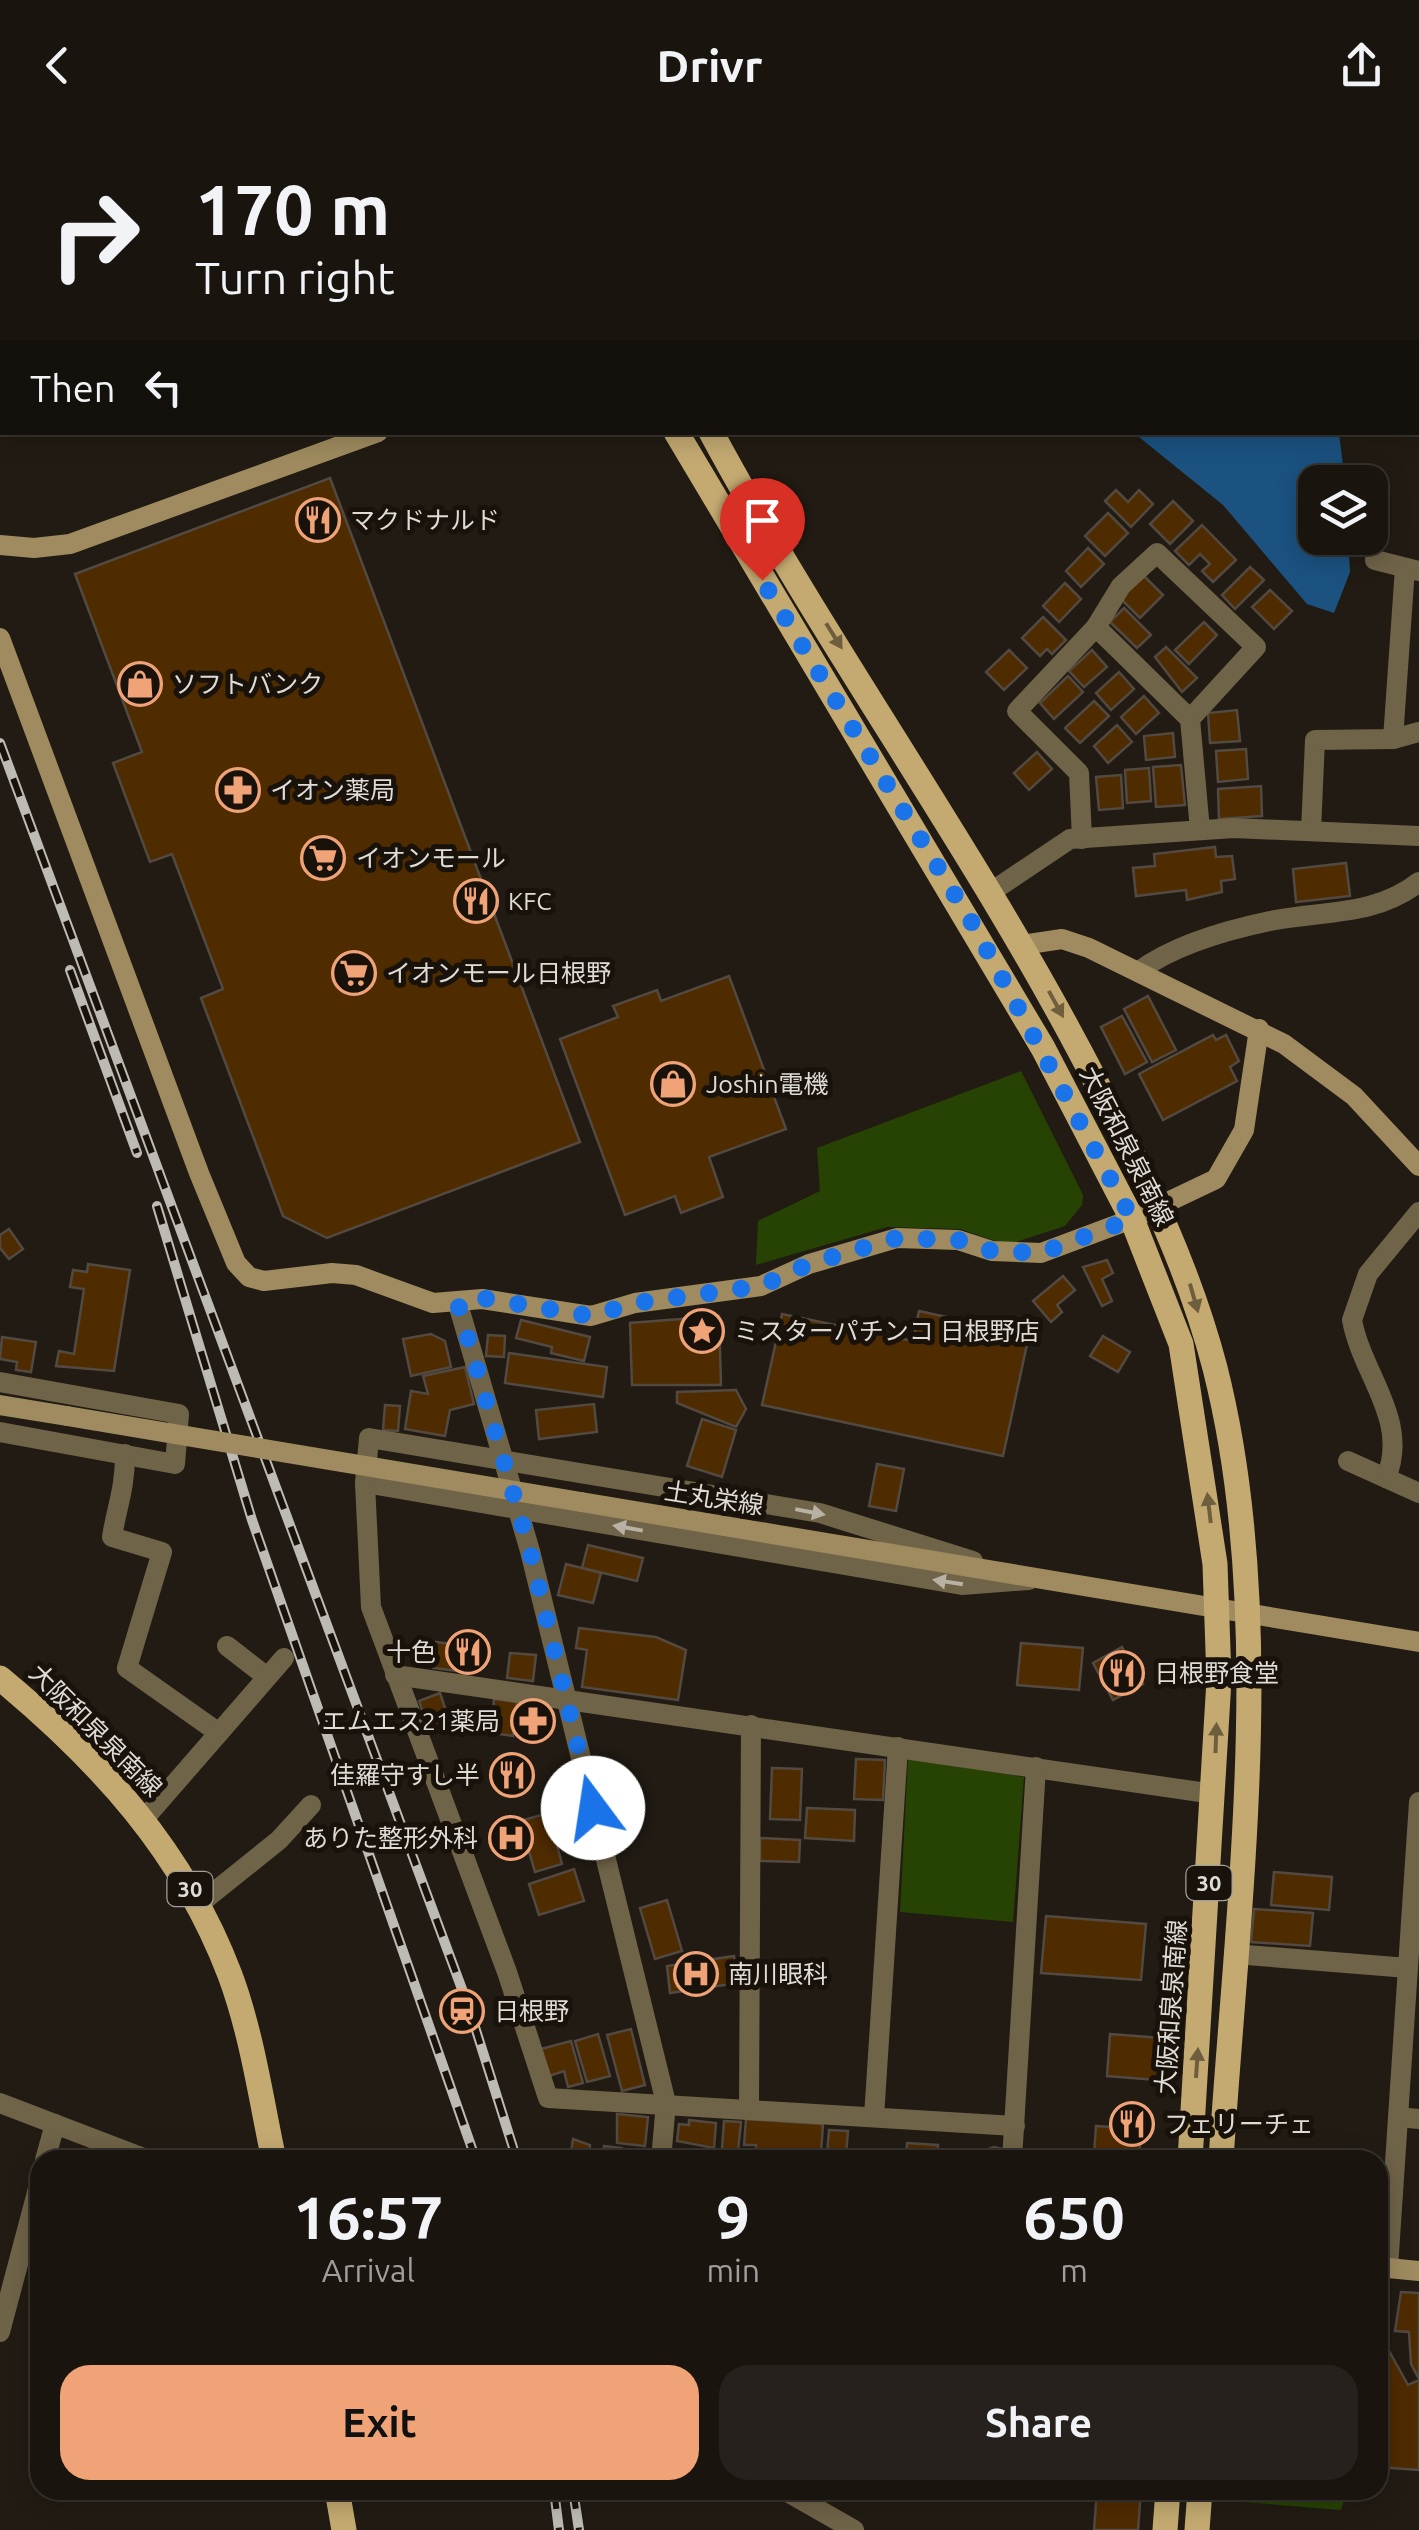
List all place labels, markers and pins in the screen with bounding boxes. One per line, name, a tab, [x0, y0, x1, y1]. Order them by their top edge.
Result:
pin	[720, 478, 805, 581]
restaurant icon: マクドナルド	[295, 497, 341, 543]
place label: マクドナルド	[350, 506, 500, 534]
shop icon: ソフトバンク	[117, 661, 163, 707]
place label: ソフトバンク	[172, 670, 323, 698]
pharmacy icon: イオン薬局	[215, 767, 261, 813]
place label: イオン薬局	[270, 776, 395, 804]
supermarket icon: イオンモール	[300, 835, 346, 881]
place label: イオンモール	[356, 844, 506, 872]
restaurant icon: KFC	[453, 878, 499, 924]
place label: KFC	[508, 887, 552, 915]
supermarket icon: イオンモール日根野	[331, 950, 377, 996]
place label: イオンモール日根野	[386, 959, 611, 987]
shop icon: Joshin電機	[650, 1061, 696, 1107]
place label: Joshin電機	[706, 1070, 828, 1098]
place icon: ミスターパチンコ 日根野店	[679, 1308, 725, 1354]
place label: ミスターパチンコ 日根野店	[734, 1317, 1039, 1345]
restaurant icon: 十色	[445, 1629, 491, 1675]
place label: 十色	[386, 1638, 436, 1666]
restaurant icon: 日根野食堂	[1099, 1650, 1145, 1696]
place label: 日根野食堂	[1154, 1659, 1279, 1687]
pharmacy icon: エムエス21薬局	[510, 1698, 556, 1744]
place label: エムエス21薬局	[322, 1707, 500, 1735]
restaurant icon: 佳羅守すし半	[489, 1752, 535, 1798]
place label: 佳羅守すし半	[330, 1761, 480, 1789]
hospital icon: ありた整形外科	[488, 1815, 534, 1861]
place label: ありた整形外科	[303, 1824, 478, 1852]
hospital icon: 南川眼科	[673, 1951, 719, 1997]
place label: 南川眼科	[728, 1960, 828, 1988]
station icon: 日根野	[439, 1988, 485, 2034]
place label: 日根野	[494, 1997, 569, 2025]
restaurant icon: フェリーチェ	[1109, 2101, 1155, 2147]
place label: フェリーチェ	[1164, 2110, 1314, 2138]

